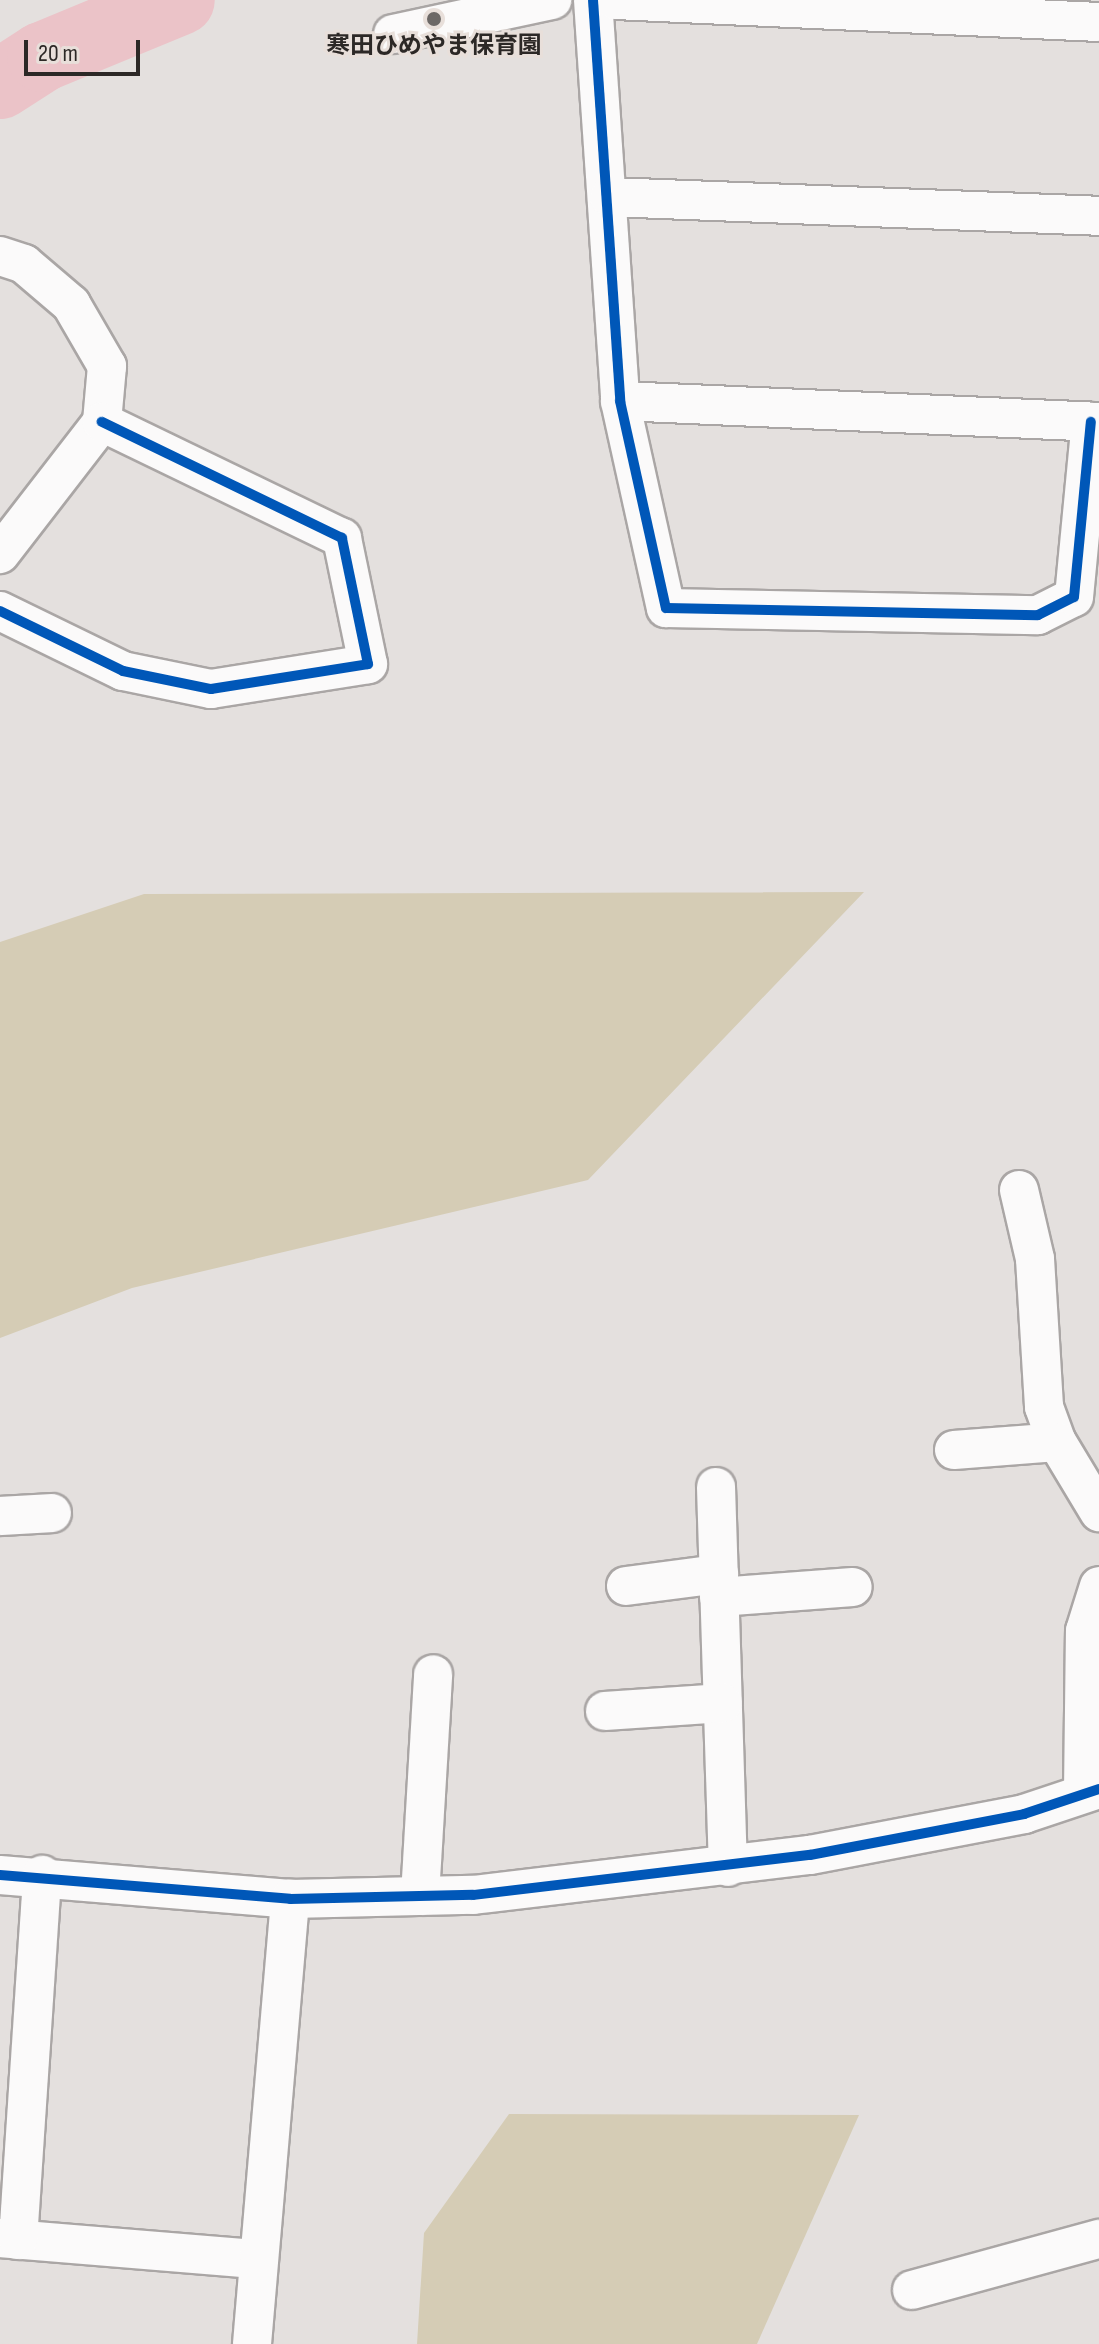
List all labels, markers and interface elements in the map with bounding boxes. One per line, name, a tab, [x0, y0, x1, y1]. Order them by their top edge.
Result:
marker: 寒田ひめやま保育園	[425, 10, 443, 28]
scale bar	[28, 24, 144, 74]
place label: 寒田ひめやま保育園	[326, 32, 542, 60]
text: 20 m	[38, 39, 78, 68]

